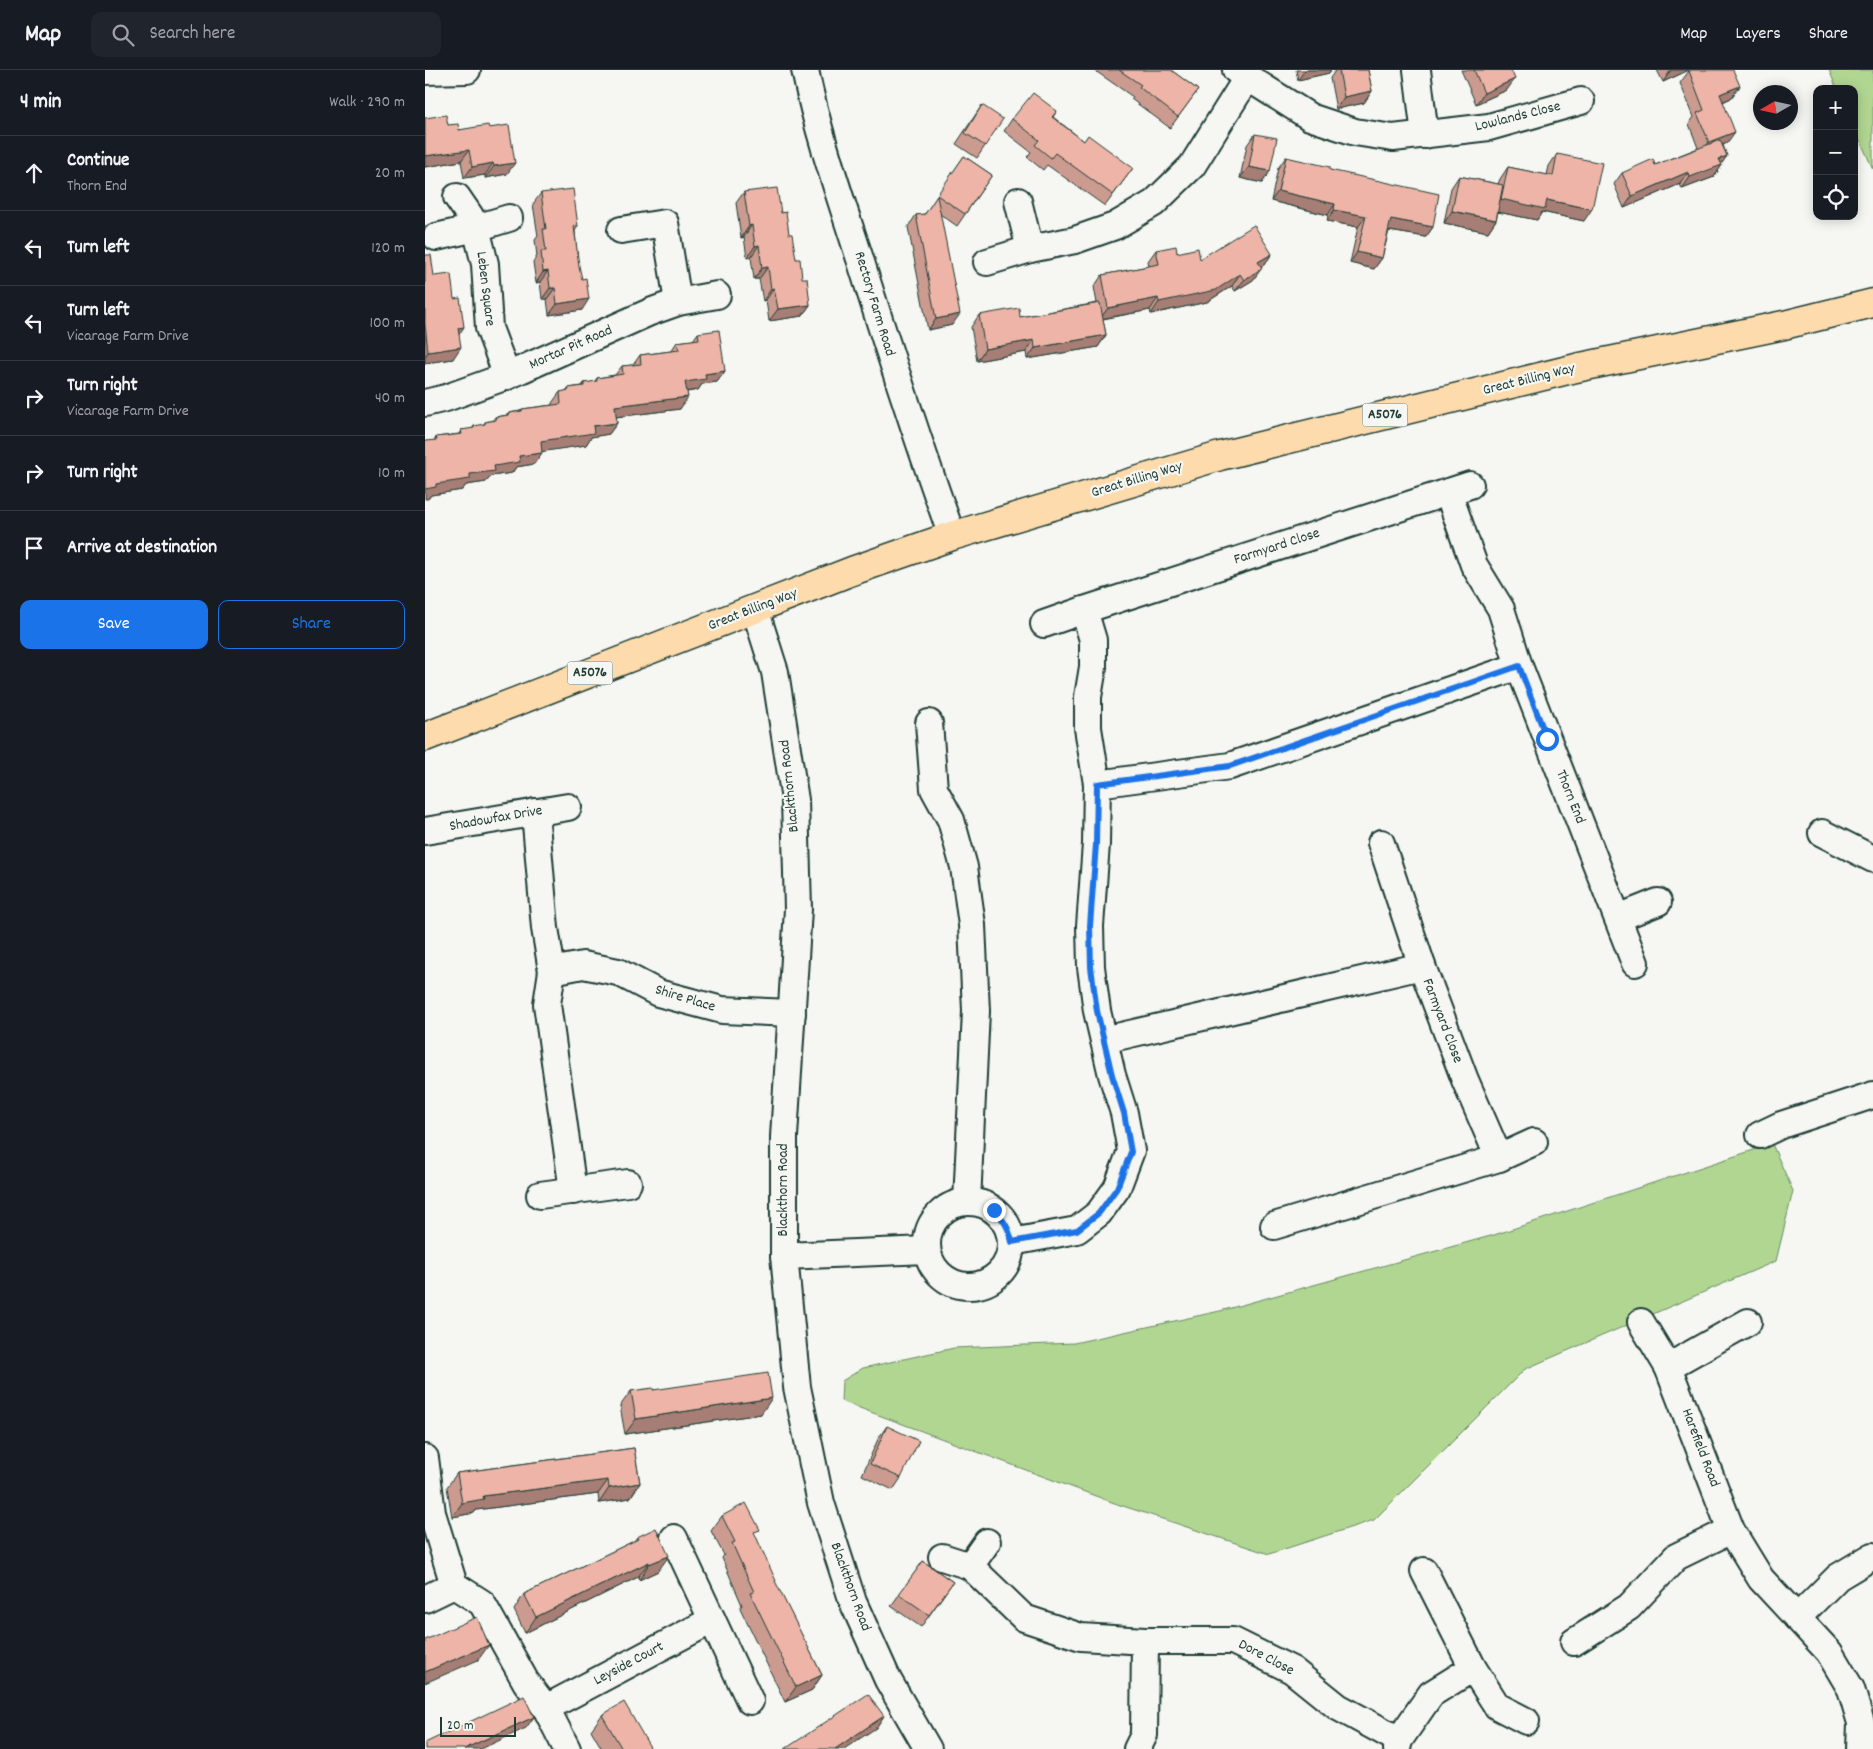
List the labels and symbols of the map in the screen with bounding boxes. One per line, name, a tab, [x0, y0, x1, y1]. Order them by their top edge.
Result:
north arrow	[1753, 85, 1798, 130]
street label: Lowlands Close	[1473, 96, 1563, 138]
street label: Rectory Farm Road	[848, 249, 900, 359]
street label: Leben Square	[470, 250, 501, 328]
street label: Mortar Pit Road	[526, 320, 616, 376]
street label: Great Billing Way	[1481, 358, 1578, 402]
road number: A5076	[1363, 404, 1407, 426]
street label: Great Billing Way	[1089, 455, 1186, 504]
street label: Farmyard Close	[1231, 523, 1323, 571]
street label: Great Billing Way	[705, 583, 802, 637]
road number: A5076	[567, 662, 613, 684]
route start	[1536, 728, 1559, 751]
street label: Blackthorn Road	[774, 739, 806, 833]
street label: Thorn End	[1549, 767, 1591, 827]
street label: Shadowfax Drive	[448, 800, 545, 838]
street label: Farmyard Close	[1416, 975, 1468, 1067]
street label: Shire Place	[652, 979, 718, 1019]
street label: Blackthorn Road	[773, 1144, 795, 1236]
route end	[983, 1199, 1006, 1222]
street label: Harefield Road	[1675, 1406, 1725, 1490]
street label: Blackthorn Road	[824, 1540, 876, 1634]
street label: Dore Close	[1234, 1634, 1298, 1682]
street label: Leyside Court	[590, 1636, 668, 1692]
scale bar	[440, 1714, 516, 1737]

